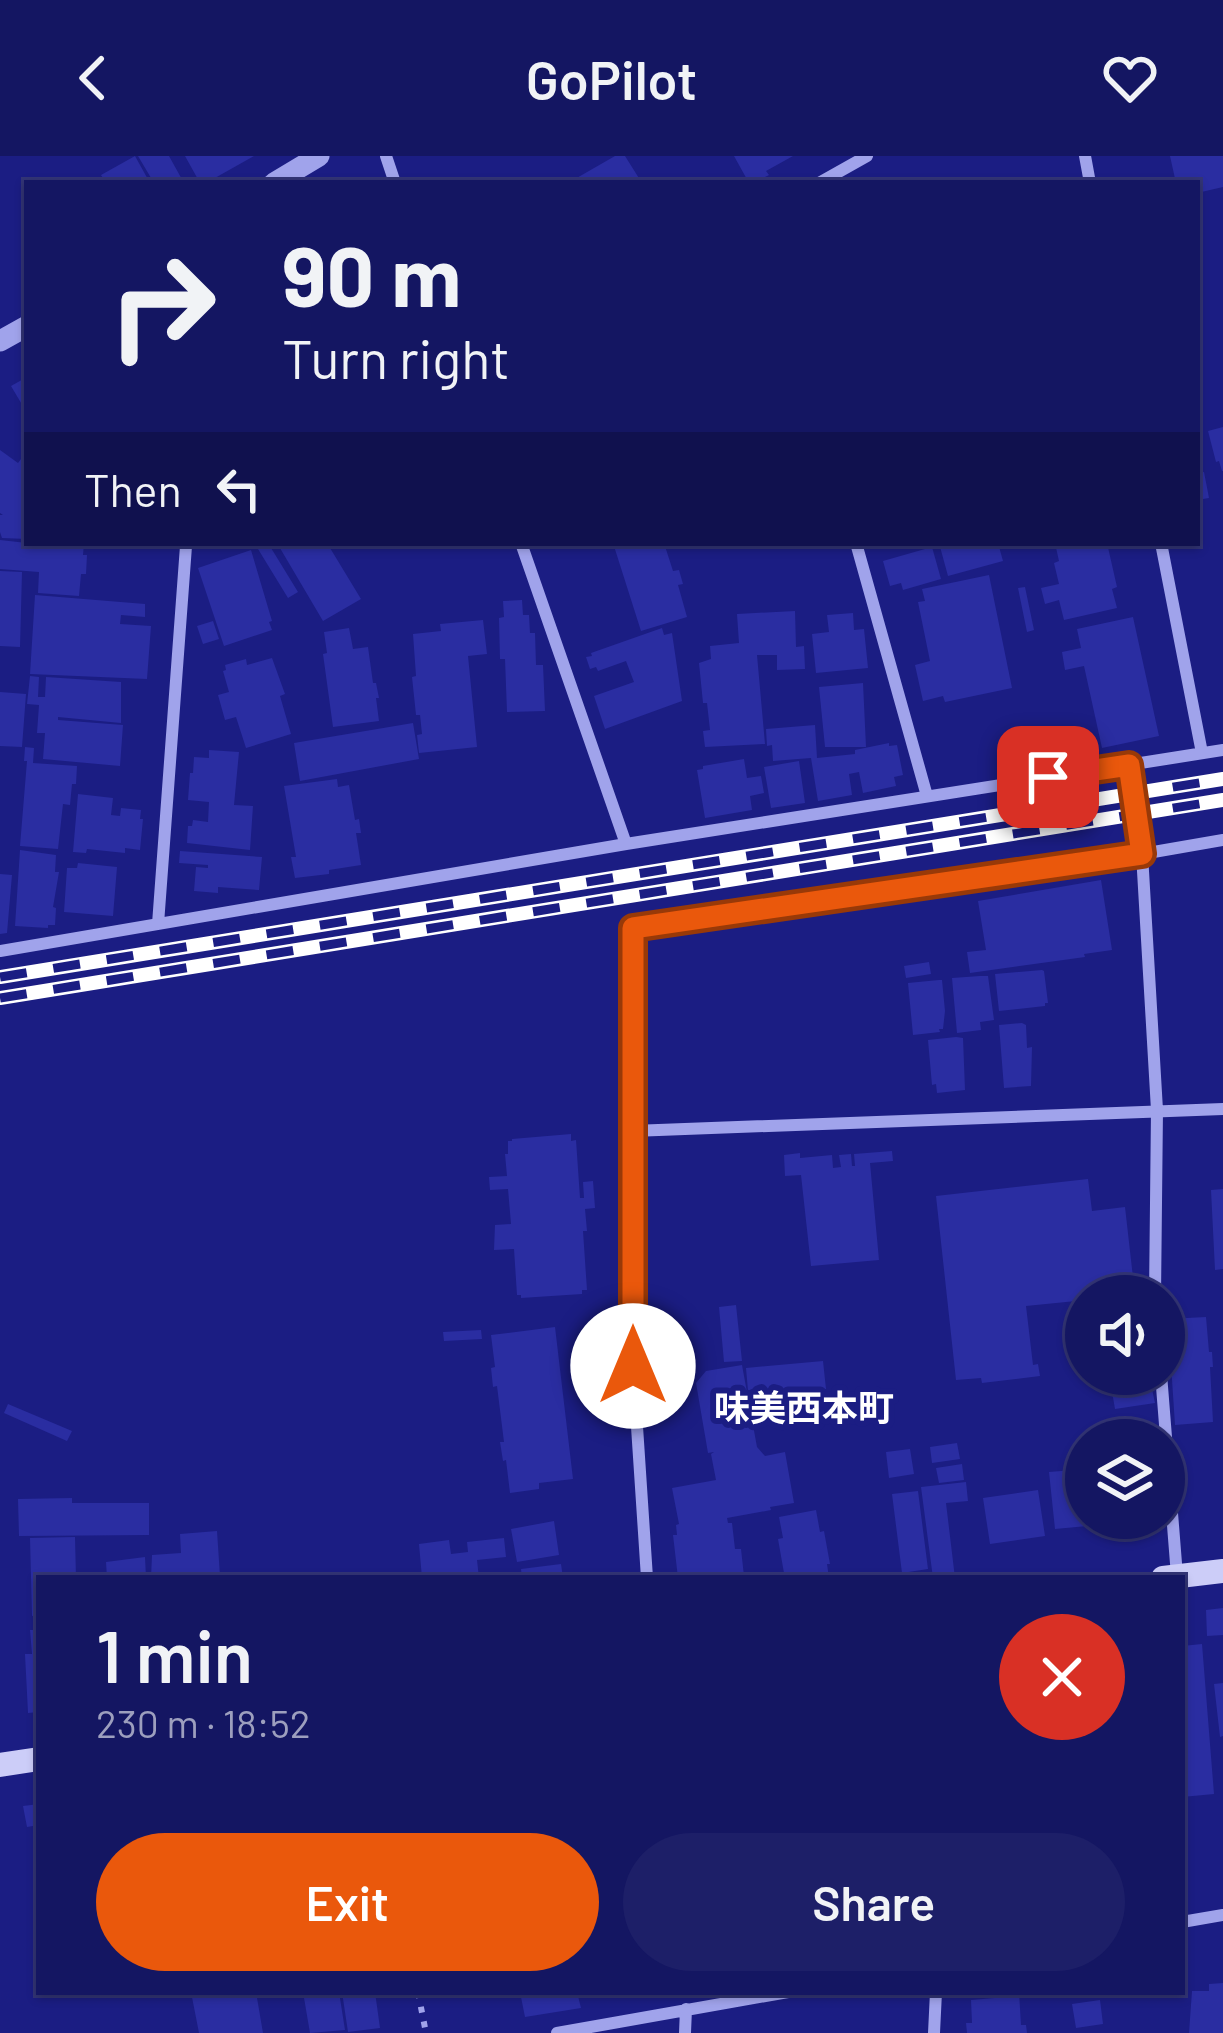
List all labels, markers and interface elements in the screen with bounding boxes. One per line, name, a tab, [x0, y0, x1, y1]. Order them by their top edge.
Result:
icon: back	[60, 45, 126, 111]
icon: heart	[1097, 45, 1163, 111]
text: GoPilot	[526, 46, 697, 111]
text: 90 m	[282, 223, 461, 324]
icon: right	[84, 228, 240, 384]
text: Turn right	[282, 325, 510, 390]
icon: left	[206, 456, 272, 522]
text: Then	[84, 462, 182, 516]
pin	[997, 726, 1099, 828]
icon: arrive	[1015, 744, 1081, 810]
map controls	[1065, 1275, 1185, 1539]
button: sound	[1065, 1275, 1185, 1395]
position arrow	[570, 1303, 696, 1429]
district label: 味美西本町	[714, 1385, 894, 1428]
button: layers	[1065, 1419, 1185, 1539]
text: 1 min	[96, 1611, 253, 1697]
button: close	[999, 1614, 1125, 1740]
text: 230 m · 18:52	[96, 1699, 311, 1746]
button: Exit	[96, 1833, 599, 1971]
button: Share	[623, 1833, 1125, 1971]

